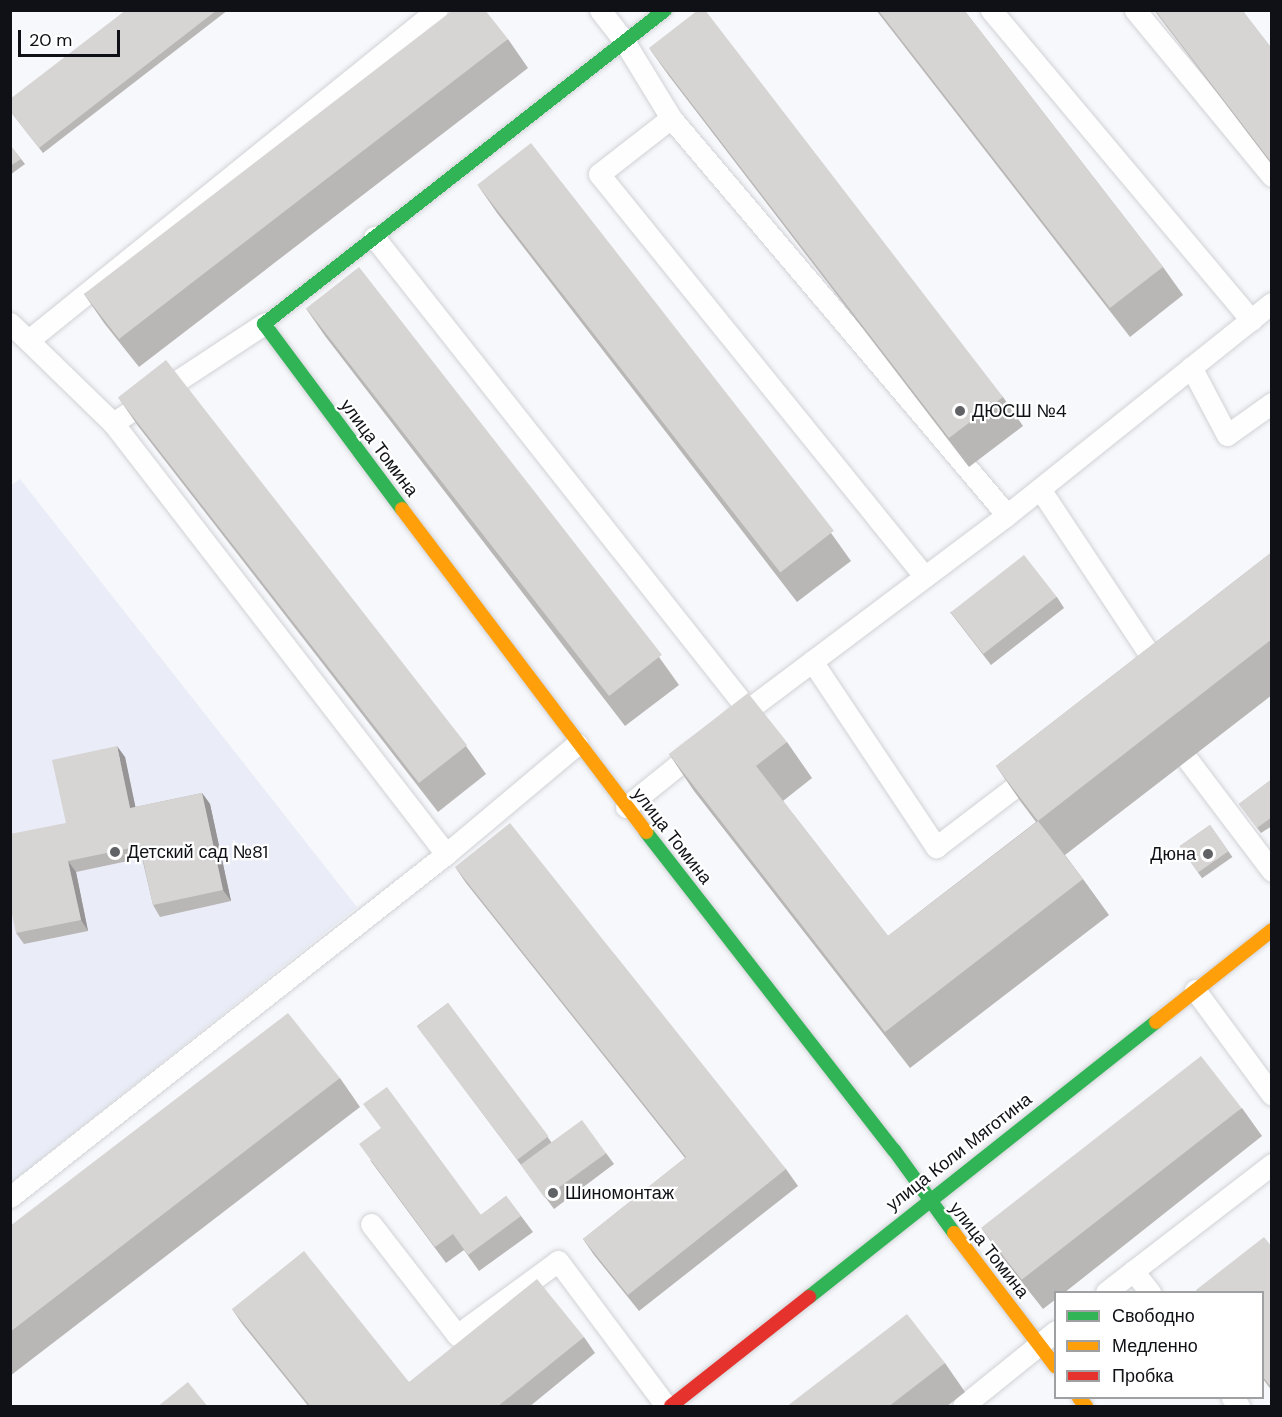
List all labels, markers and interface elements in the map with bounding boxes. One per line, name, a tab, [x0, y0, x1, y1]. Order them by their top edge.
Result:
scale bar	[21, 18, 123, 56]
text: 20 m	[29, 28, 72, 52]
street label: улица Томина	[335, 395, 423, 501]
place label: ДЮСШ №4	[972, 400, 1067, 422]
marker: ДЮСШ №4	[953, 404, 967, 418]
street label: улица Томина	[628, 784, 716, 888]
place label: Детский сад №81	[127, 841, 268, 863]
place label: Дюна	[1150, 843, 1196, 865]
marker: Детский сад №81	[108, 845, 122, 859]
marker: Дюна	[1201, 847, 1215, 861]
street label: улица Коли Мяготина	[882, 1089, 1036, 1215]
place label: Шиномонтаж	[565, 1182, 674, 1204]
marker: Шиномонтаж	[546, 1186, 560, 1200]
street label: улица Томина	[945, 1198, 1033, 1302]
legend	[1054, 1291, 1264, 1399]
text: Свободно	[1112, 1304, 1195, 1328]
text: Медленно	[1112, 1334, 1198, 1358]
text: Пробка	[1112, 1364, 1174, 1388]

